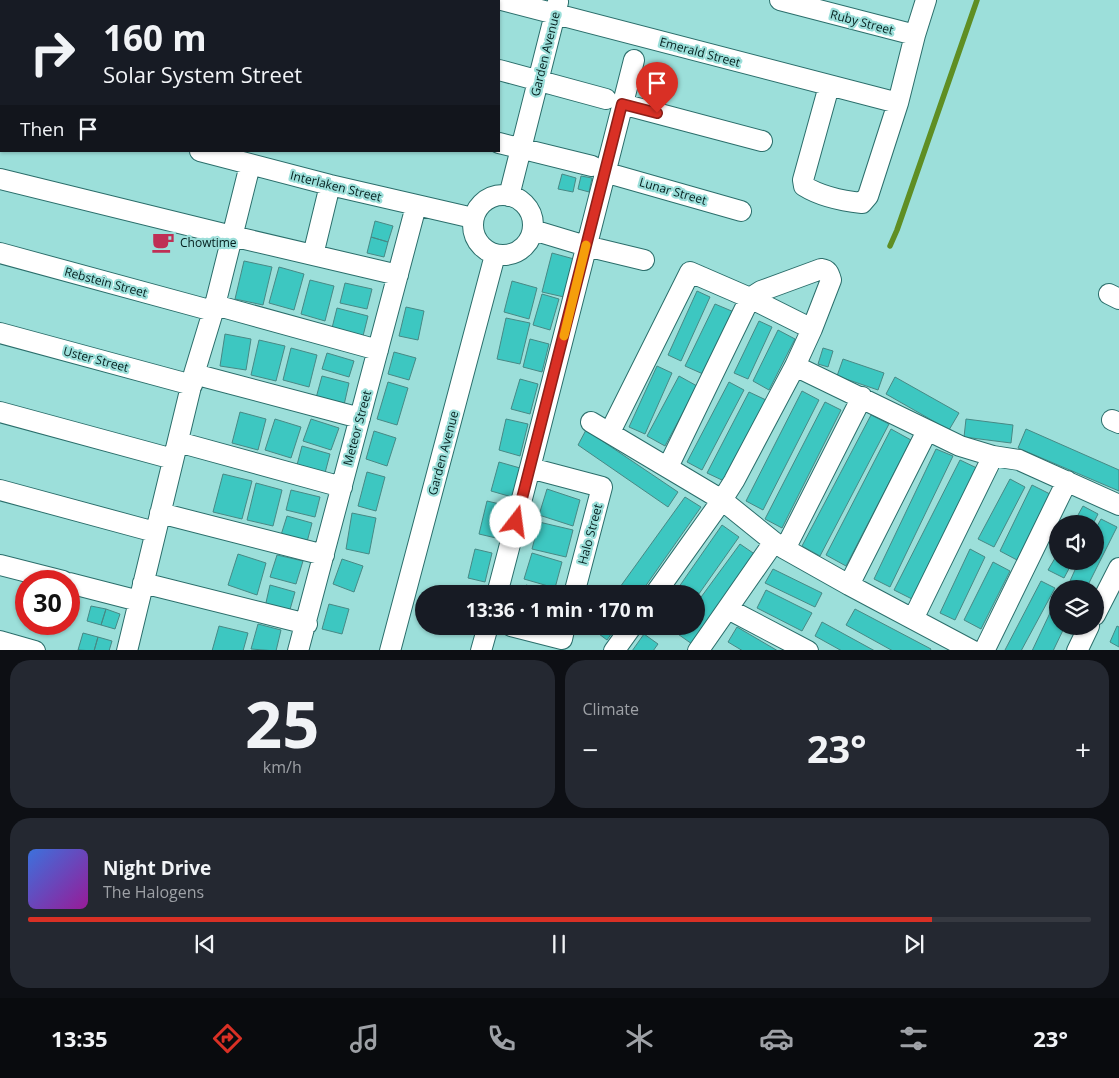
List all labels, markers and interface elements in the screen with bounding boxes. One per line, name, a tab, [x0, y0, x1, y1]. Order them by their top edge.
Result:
street label: Ruby Street	[829, 5, 895, 39]
street label: Garden Avenue	[526, 10, 564, 98]
text: 160 m	[103, 14, 207, 61]
icon: right	[20, 20, 85, 85]
street label: Emerald Street	[658, 33, 742, 71]
text: Solar System Street	[103, 59, 302, 89]
pin	[636, 62, 678, 113]
icon: arrive	[643, 69, 671, 97]
icon: arrive	[74, 115, 102, 143]
text: Then	[20, 116, 64, 142]
street label: Interlaken Street	[289, 166, 383, 206]
street label: Lunar Street	[637, 173, 709, 209]
cafe icon: Chowtime	[150, 229, 176, 255]
place label: Chowtime	[180, 234, 237, 251]
street label: Rebstein Street	[63, 263, 149, 301]
street label: Uster Street	[61, 342, 131, 376]
street label: Meteor Street	[339, 388, 375, 468]
street label: Garden Avenue	[424, 409, 462, 497]
position arrow	[489, 495, 541, 547]
street label: Halo Street	[574, 502, 606, 566]
map controls	[1049, 515, 1104, 635]
button: sound	[1049, 515, 1104, 570]
speed limit sign: 30	[15, 570, 80, 635]
button: layers	[1049, 580, 1104, 635]
text: 13:36 · 1 min · 170 m	[466, 597, 654, 623]
text: 25	[245, 679, 319, 767]
text: Climate	[583, 698, 639, 720]
text: 23°	[807, 722, 867, 774]
text: −	[583, 730, 599, 768]
text: +	[1075, 730, 1091, 768]
text: km/h	[263, 756, 302, 778]
text: Night Drive	[103, 855, 211, 881]
text: The Halogens	[103, 881, 204, 903]
icon: previous	[191, 930, 219, 958]
icon: pause	[545, 930, 573, 958]
icon: next	[900, 930, 928, 958]
icon: directions	[210, 1021, 245, 1056]
icon: music	[347, 1021, 382, 1056]
icon: phone	[484, 1021, 519, 1056]
icon: climate	[622, 1021, 657, 1056]
icon: car	[759, 1021, 794, 1056]
icon: filters	[896, 1021, 931, 1056]
text: 13:35	[51, 1023, 108, 1053]
text: 23°	[1033, 1023, 1068, 1053]

